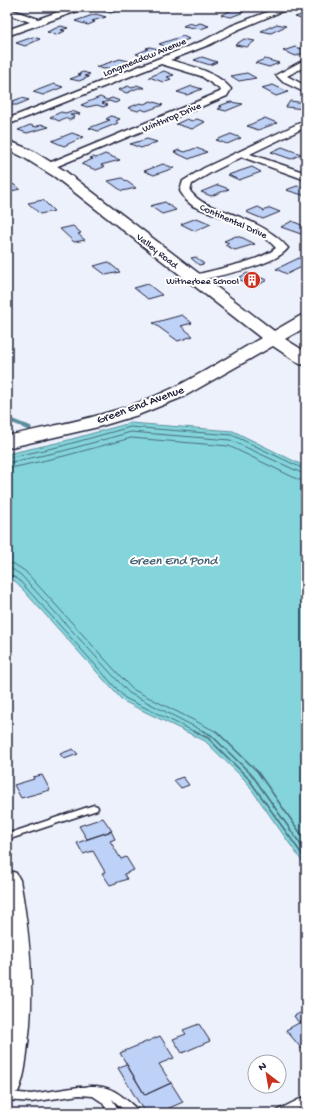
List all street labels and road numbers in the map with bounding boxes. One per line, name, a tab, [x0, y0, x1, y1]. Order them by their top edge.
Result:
street label: Longmeadow Avenue	[102, 35, 189, 80]
street label: Winthrop Drive	[141, 100, 204, 136]
street label: Continental Drive	[198, 202, 269, 242]
street label: Valley Road	[133, 231, 181, 272]
street label: Green End Avenue	[95, 383, 187, 428]

